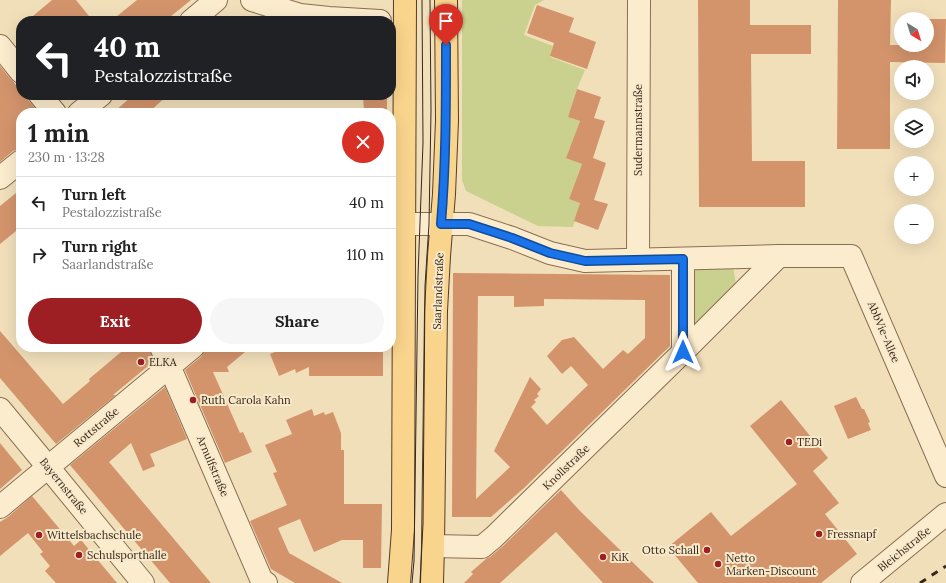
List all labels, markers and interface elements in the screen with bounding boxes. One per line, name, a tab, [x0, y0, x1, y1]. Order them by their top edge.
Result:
pin	[429, 4, 463, 45]
icon: arrive	[435, 10, 457, 32]
north arrow	[894, 12, 934, 52]
map controls	[894, 12, 934, 244]
text: 40 m	[94, 29, 160, 65]
icon: left	[28, 32, 80, 84]
button: sound	[894, 60, 934, 100]
text: Pestalozzistraße	[94, 64, 232, 87]
street label: Sudermannstraße	[631, 84, 645, 176]
button: layers	[894, 108, 934, 148]
text: 1 min	[28, 118, 89, 149]
button: close	[342, 121, 384, 163]
text: 230 m · 13:28	[28, 149, 105, 166]
button: +	[894, 156, 934, 196]
text: Turn left	[62, 185, 126, 204]
icon: left	[28, 192, 50, 214]
text: 40 m	[349, 193, 384, 212]
text: Pestalozzistraße	[62, 204, 162, 221]
button: −	[894, 204, 934, 244]
text: Turn right	[62, 237, 138, 256]
icon: right	[28, 244, 50, 266]
text: 110 m	[346, 245, 384, 264]
street label: Saarlandstraße	[430, 252, 446, 330]
text: Saarlandstraße	[62, 256, 153, 273]
button: Exit	[28, 298, 202, 344]
button: Share	[210, 298, 384, 344]
street label: AbbVie-Allee	[864, 298, 903, 365]
position arrow	[662, 331, 704, 373]
place label: ELKA	[149, 355, 178, 369]
marker: ELKA	[136, 357, 146, 367]
place label: Ruth Carola Kahn	[201, 393, 291, 407]
marker: Ruth Carola Kahn	[188, 395, 198, 405]
street label: Rottstraße	[70, 404, 122, 450]
street label: Arnulfstraße	[194, 433, 232, 499]
place label: TEDi	[797, 435, 822, 449]
marker: TEDi	[784, 437, 794, 447]
street label: Knollstraße	[540, 441, 592, 493]
street label: Bayernstraße	[37, 455, 91, 517]
street label: Bleichstraße	[875, 523, 933, 575]
place label: Fressnapf	[827, 527, 878, 541]
place label: Wittelsbachschule	[47, 528, 141, 542]
marker: Fressnapf	[814, 529, 824, 539]
marker: Wittelsbachschule	[34, 530, 44, 540]
place label: Otto Schall	[642, 543, 699, 557]
marker: Otto Schall	[702, 545, 712, 555]
place label: Schulsporthalle	[87, 548, 167, 562]
marker: Schulsporthalle	[74, 550, 84, 560]
place label: KiK	[611, 550, 630, 564]
place label: Netto Marken-Discount	[726, 551, 817, 578]
marker: KiK	[598, 552, 608, 562]
marker: Netto Marken-Discount	[713, 559, 723, 569]

